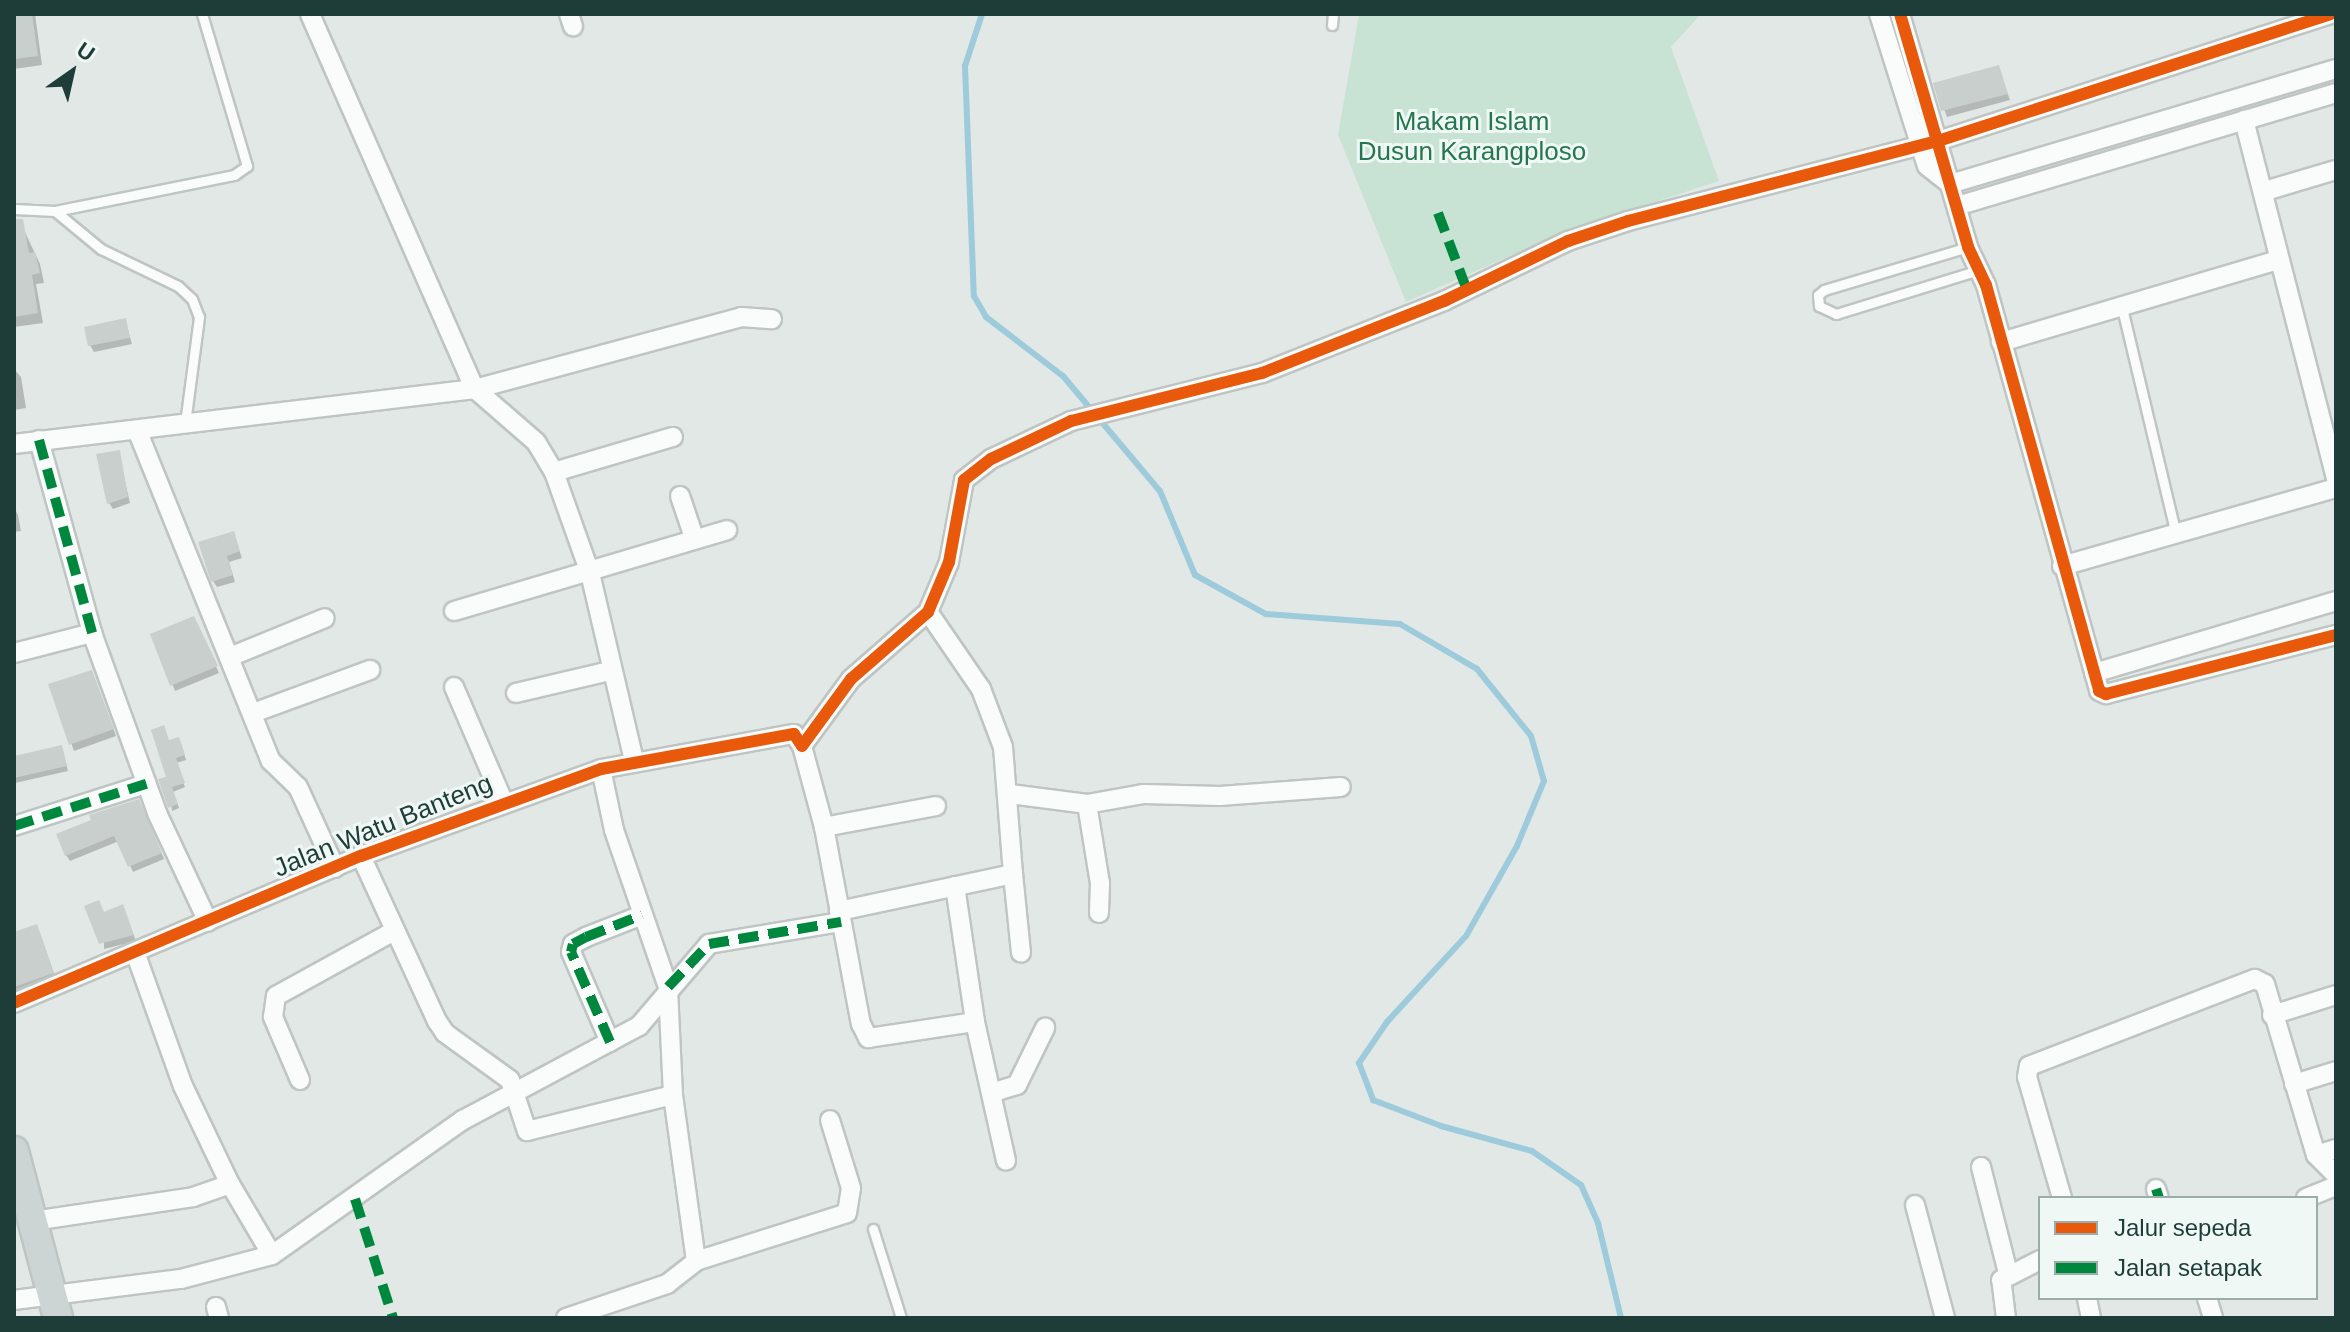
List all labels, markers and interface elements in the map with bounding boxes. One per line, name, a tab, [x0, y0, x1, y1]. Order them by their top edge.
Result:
north arrow	[32, 32, 112, 112]
text: U	[72, 37, 99, 66]
park label: Makam Islam Dusun Karangploso	[1358, 106, 1586, 168]
street label: Jalan Watu Banteng	[269, 768, 497, 884]
legend	[2038, 1196, 2318, 1300]
text: Jalur sepeda	[2114, 1214, 2251, 1241]
text: Jalan setapak	[2114, 1254, 2262, 1281]

